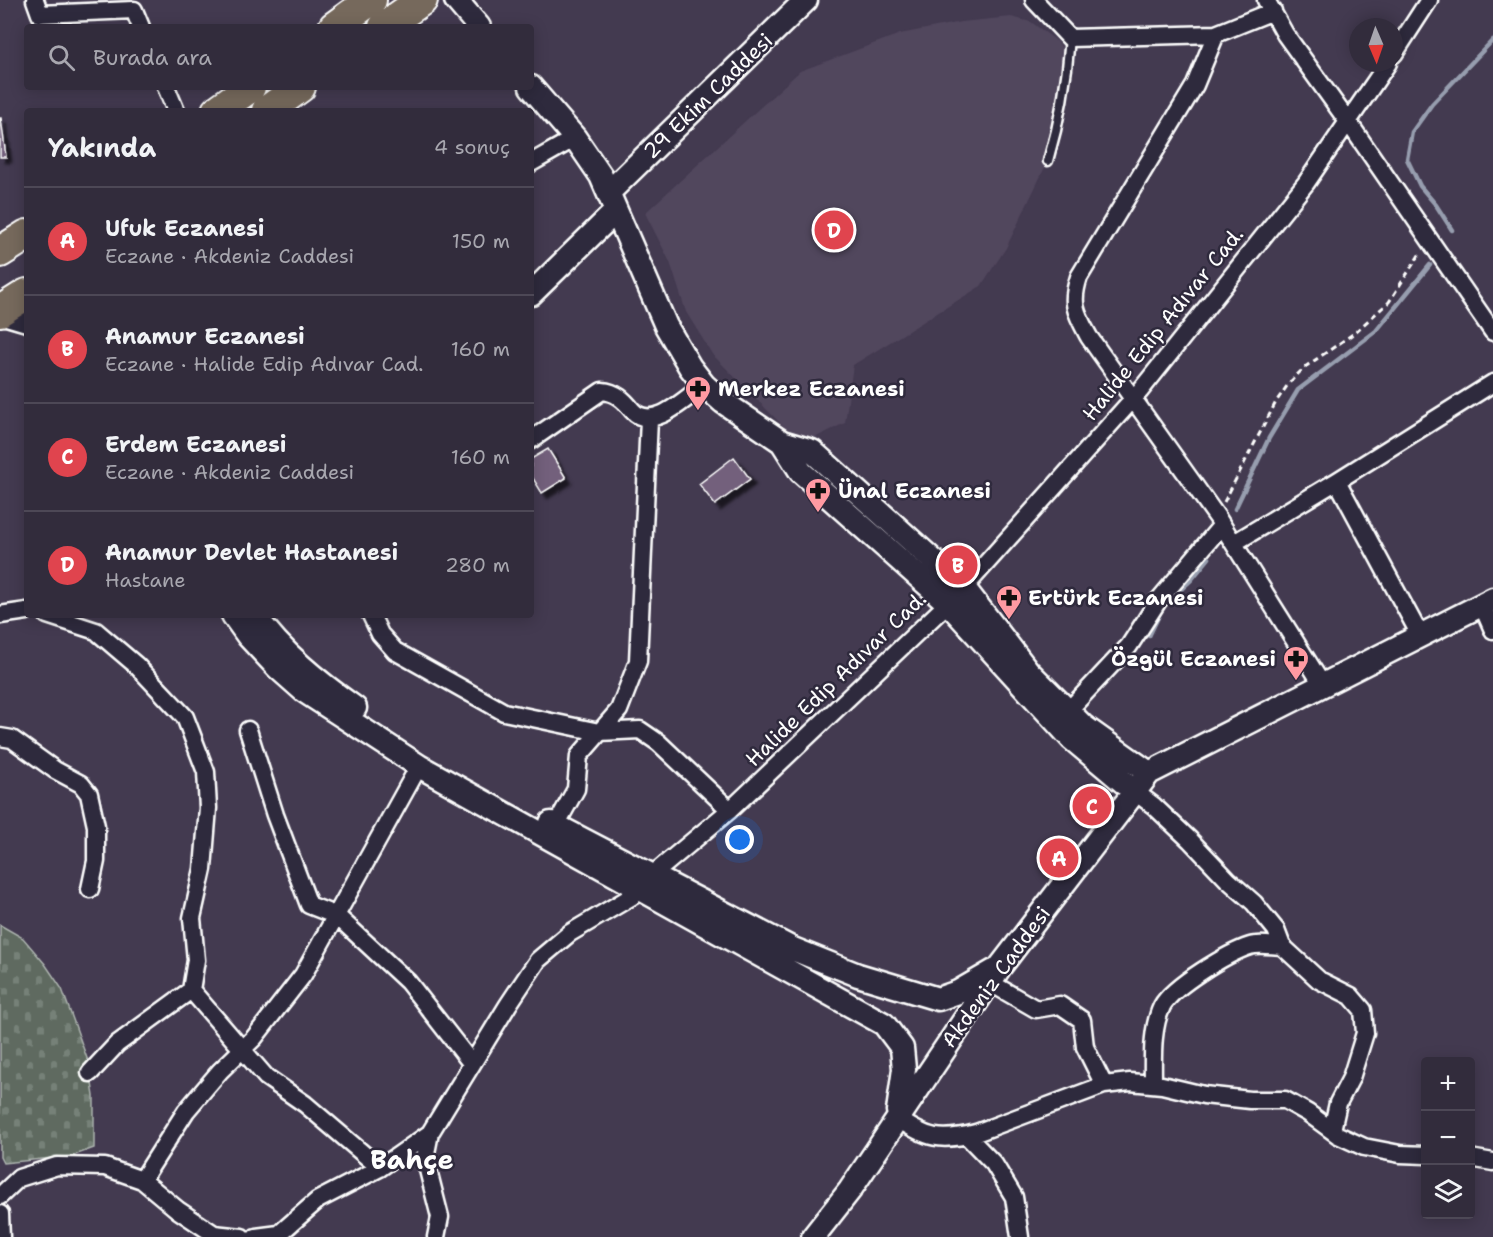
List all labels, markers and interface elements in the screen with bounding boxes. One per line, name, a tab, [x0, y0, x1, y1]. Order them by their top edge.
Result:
north arrow	[1349, 18, 1403, 72]
search box	[24, 24, 534, 90]
street label: 29 Ekim Caddesi	[637, 27, 779, 165]
icon: search	[45, 41, 78, 74]
text: Burada ara	[93, 43, 212, 72]
text: Yakında	[48, 130, 156, 165]
text: 4 sonuç	[434, 134, 510, 160]
pin: D	[814, 208, 854, 252]
text: Ufuk Eczanesi	[105, 214, 264, 243]
street label: Halide Edip Adıvar Cad.	[1076, 221, 1250, 427]
text: A	[60, 228, 75, 254]
text: 150 m	[452, 228, 510, 254]
text: Eczane · Akdeniz Caddesi	[105, 243, 354, 269]
text: Anamur Eczanesi	[105, 322, 305, 351]
text: B	[61, 336, 74, 362]
text: 160 m	[451, 336, 510, 362]
text: Eczane · Halide Edip Adıvar Cad.	[105, 351, 423, 377]
pharmacy icon: Merkez Eczanesi	[683, 374, 713, 412]
place label: Merkez Eczanesi	[718, 375, 905, 403]
text: Erdem Eczanesi	[105, 430, 287, 459]
text: C	[61, 444, 74, 470]
text: 160 m	[451, 444, 510, 470]
text: Eczane · Akdeniz Caddesi	[105, 459, 354, 485]
pharmacy icon: Ünal Eczanesi	[803, 476, 833, 514]
place label: Ünal Eczanesi	[838, 477, 991, 505]
text: Anamur Devlet Hastanesi	[105, 538, 398, 567]
pin: B	[938, 542, 978, 588]
text: D	[60, 552, 75, 578]
text: 280 m	[445, 552, 510, 578]
text: Hastane	[105, 567, 186, 593]
pharmacy icon: Ertürk Eczanesi	[994, 583, 1024, 621]
place label: Ertürk Eczanesi	[1028, 584, 1204, 612]
street label: Halide Edip Adıvar Cad.	[739, 585, 933, 773]
pharmacy icon: Özgül Eczanesi	[1281, 644, 1311, 682]
place label: Özgül Eczanesi	[1111, 645, 1276, 673]
pin: C	[1072, 784, 1112, 828]
your location	[725, 825, 754, 854]
pin: A	[1040, 836, 1078, 880]
street label: Akdeniz Caddesi	[935, 901, 1057, 1053]
map controls	[1421, 1057, 1475, 1219]
button: +	[1421, 1057, 1475, 1111]
button: −	[1421, 1111, 1475, 1165]
district label: Bahçe	[370, 1141, 454, 1178]
button: layers	[1421, 1165, 1475, 1219]

